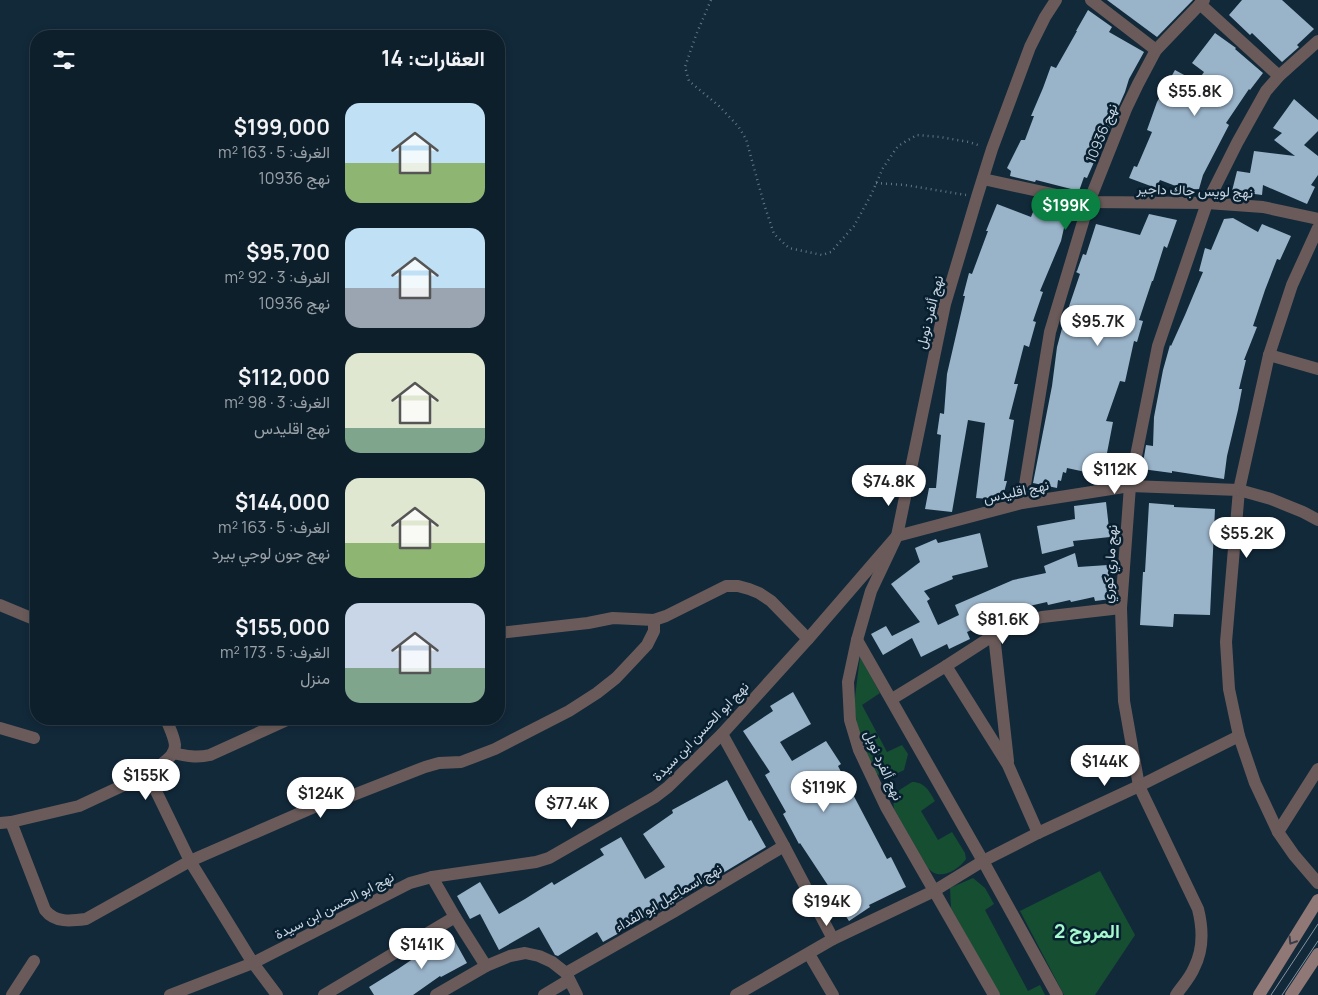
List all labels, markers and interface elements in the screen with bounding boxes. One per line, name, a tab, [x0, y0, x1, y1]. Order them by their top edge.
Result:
text: العقارات: 14	[381, 44, 485, 72]
icon: filters	[50, 46, 78, 74]
pin: $55.8K	[1154, 74, 1236, 117]
text: $55.8K	[1168, 80, 1222, 102]
street label: نهج 10936	[1080, 100, 1123, 166]
text: $199,000	[234, 113, 330, 141]
icon: home	[385, 123, 445, 183]
text: الغرف: 5 · 163 m²	[218, 141, 330, 163]
text: نهج 10936	[259, 167, 330, 189]
street label: نهج لويس جاك داجير	[1135, 178, 1254, 204]
pin: $199K	[1031, 188, 1101, 231]
text: $199K	[1042, 194, 1090, 216]
text: $95,700	[246, 238, 330, 266]
icon: home	[385, 248, 445, 308]
text: الغرف: 3 · 92 m²	[224, 266, 330, 288]
street label: نهج ألفرد نوبل	[911, 273, 949, 351]
text: نهج 10936	[259, 292, 330, 314]
pin: $95.7K	[1057, 304, 1139, 347]
text: $95.7K	[1071, 310, 1125, 332]
text: $112,000	[238, 363, 330, 391]
icon: home	[385, 373, 445, 433]
text: الغرف: 3 · 98 m²	[224, 391, 330, 413]
text: نهج اقليدس	[254, 417, 330, 439]
pin: $112K	[1080, 452, 1150, 495]
text: $112K	[1093, 458, 1137, 480]
pin: $74.8K	[848, 464, 930, 507]
text: $74.8K	[863, 470, 915, 492]
street label: نهج اقليدس	[981, 475, 1051, 509]
text: $144,000	[235, 488, 330, 516]
icon: home	[385, 498, 445, 558]
text: الغرف: 5 · 163 m²	[218, 516, 330, 538]
pin: $55.2K	[1206, 516, 1288, 559]
text: $55.2K	[1220, 522, 1274, 544]
street label: نهج ماري كوري	[1097, 524, 1124, 604]
text: نهج جون لوجي بيرد	[212, 542, 330, 564]
pin: $81.6K	[962, 602, 1044, 645]
text: $81.6K	[977, 608, 1029, 630]
text: $155,000	[235, 613, 330, 641]
icon: home	[385, 623, 445, 683]
text: الغرف: 5 · 173 m²	[220, 641, 330, 663]
text: منزل	[300, 667, 330, 689]
street label: نهج ابو الحسن ابن سيدة	[647, 677, 754, 786]
street label: نهج ألفرد نوبل	[858, 727, 908, 804]
pin: $144K	[1070, 744, 1140, 787]
text: $144K	[1082, 750, 1128, 772]
pin: $155K	[111, 758, 181, 801]
text: $155K	[123, 764, 169, 786]
pin: $119K	[789, 770, 859, 813]
pin: $124K	[286, 776, 356, 819]
text: $119K	[802, 776, 846, 798]
text: $124K	[298, 782, 344, 804]
pin: $77.4K	[531, 786, 613, 829]
text: $77.4K	[546, 792, 598, 814]
street label: نهج اسماعيل ابو الفداء	[611, 858, 726, 937]
street label: نهج ابو الحسن ابن سيدة	[271, 867, 398, 945]
pin: $194K	[792, 884, 862, 927]
text: $194K	[803, 890, 851, 912]
district label: المروج 2	[1054, 918, 1120, 944]
pin: $141K	[387, 928, 457, 970]
text: $141K	[400, 933, 444, 955]
one-way arrow	[1289, 936, 1299, 945]

